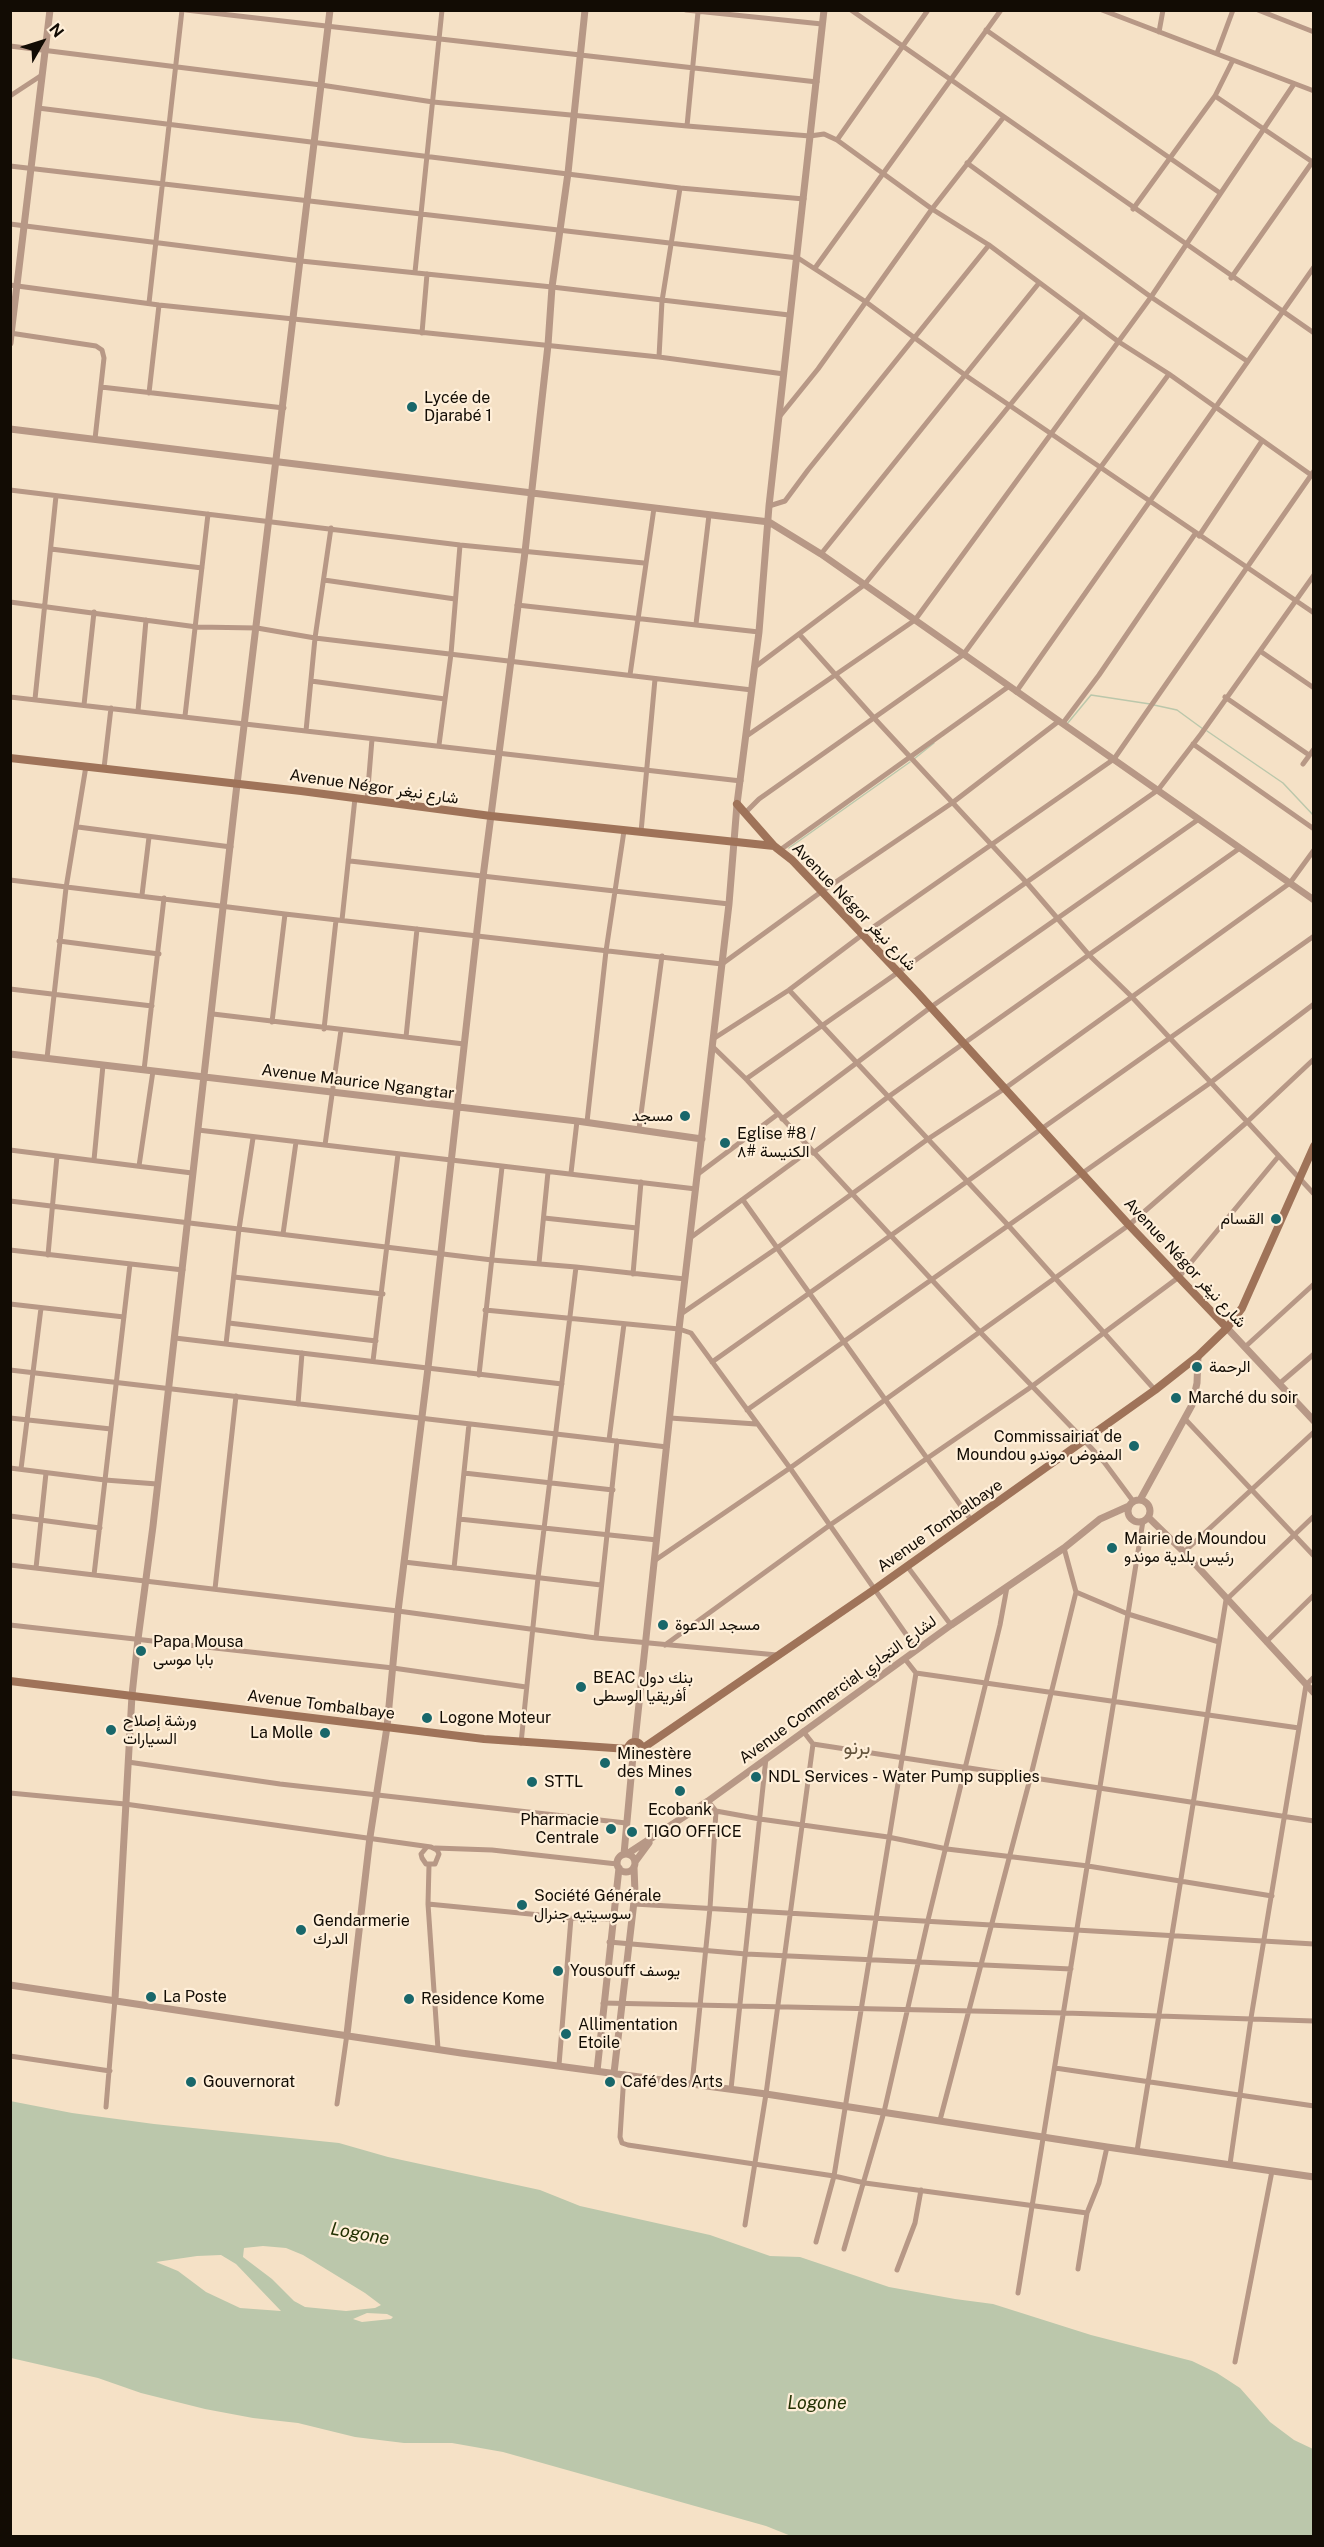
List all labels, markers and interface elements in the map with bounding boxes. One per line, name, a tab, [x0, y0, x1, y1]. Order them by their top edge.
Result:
north arrow	[12, 12, 72, 72]
text: N	[45, 20, 68, 41]
place label: Lycée de Djarabé 1	[424, 388, 492, 426]
marker: Lycée de Djarabé 1	[405, 400, 419, 414]
street label: Avenue Négor شارع نيغر	[288, 766, 460, 808]
street label: Avenue Négor شارع نيغر	[788, 839, 920, 975]
street label: Avenue Maurice Ngangtar	[261, 1061, 455, 1103]
place label: مسجد	[632, 1106, 673, 1126]
marker: مسجد	[678, 1109, 692, 1123]
place label: Eglise #8 / الكنيسة #٨	[737, 1124, 816, 1162]
marker: Eglise #8 / الكنيسة #٨	[718, 1136, 732, 1150]
street label: Avenue Négor شارع نيغر	[1120, 1194, 1250, 1332]
place label: القسام	[1221, 1209, 1264, 1229]
marker: القسام	[1269, 1212, 1283, 1226]
place label: الرحمة	[1209, 1357, 1250, 1377]
marker: الرحمة	[1190, 1360, 1204, 1374]
place label: Marché du soir	[1188, 1388, 1298, 1408]
marker: Marché du soir	[1169, 1391, 1183, 1405]
place label: Commissairiat de Moundou المفوض موندو	[956, 1427, 1122, 1465]
marker: Commissairiat de Moundou المفوض موندو	[1127, 1439, 1141, 1453]
street label: Avenue Tombalbaye	[874, 1476, 1006, 1576]
place label: Mairie de Moundou رئيس بلدية موندو	[1124, 1529, 1266, 1567]
marker: Mairie de Moundou رئيس بلدية موندو	[1105, 1541, 1119, 1555]
street label: Avenue Commercial لشارع التجاري	[736, 1612, 940, 1768]
place label: مسجد الدعوة	[675, 1615, 760, 1635]
marker: مسجد الدعوة	[656, 1618, 670, 1632]
place label: Papa Mousa بابا موسى	[153, 1632, 243, 1670]
marker: Papa Mousa بابا موسى	[134, 1644, 148, 1658]
place label: BEAC بنك دول أفريقيا الوسطى	[593, 1668, 693, 1706]
marker: BEAC بنك دول أفريقيا الوسطى	[574, 1680, 588, 1694]
street label: Avenue Tombalbaye	[246, 1686, 396, 1724]
place label: Logone Moteur	[439, 1708, 551, 1728]
place label: ورشة إصلاح السيارات	[123, 1711, 197, 1749]
marker: Logone Moteur	[420, 1711, 434, 1725]
marker: ورشة إصلاح السيارات	[104, 1723, 118, 1737]
place label: La Molle	[250, 1723, 313, 1743]
marker: La Molle	[318, 1726, 332, 1740]
district label: برنو	[844, 1736, 870, 1760]
place label: Minestère des Mines	[617, 1744, 692, 1782]
marker: Minestère des Mines	[598, 1756, 612, 1770]
place label: NDL Services - Water Pump supplies	[768, 1767, 1040, 1787]
marker: NDL Services - Water Pump supplies	[749, 1770, 763, 1784]
place label: STTL	[544, 1772, 583, 1792]
marker: STTL	[525, 1775, 539, 1789]
marker: Ecobank	[673, 1784, 687, 1798]
place label: Ecobank	[648, 1800, 712, 1820]
place label: Pharmacie Centrale	[520, 1810, 599, 1848]
marker: Pharmacie Centrale	[604, 1822, 618, 1836]
place label: TIGO OFFICE	[644, 1822, 742, 1842]
marker: TIGO OFFICE	[625, 1825, 639, 1839]
place label: Société Générale سوسيتيه جنرال	[534, 1886, 661, 1924]
marker: Société Générale سوسيتيه جنرال	[515, 1898, 529, 1912]
place label: Gendarmerie الدرك	[313, 1911, 410, 1949]
marker: Gendarmerie الدرك	[294, 1923, 308, 1937]
place label: Yousouff يوسف	[570, 1961, 680, 1981]
marker: Yousouff يوسف	[551, 1964, 565, 1978]
place label: La Poste	[163, 1987, 227, 2007]
place label: Residence Kome	[421, 1989, 544, 2009]
marker: La Poste	[144, 1990, 158, 2004]
marker: Residence Kome	[402, 1992, 416, 2006]
place label: Allimentation Etoile	[578, 2015, 678, 2053]
marker: Allimentation Etoile	[559, 2027, 573, 2041]
place label: Gouvernorat	[203, 2072, 295, 2092]
place label: Café des Arts	[622, 2072, 723, 2092]
marker: Gouvernorat	[184, 2075, 198, 2089]
marker: Café des Arts	[603, 2075, 617, 2089]
water label: Logone	[329, 2218, 391, 2250]
water label: Logone	[787, 2392, 847, 2414]

